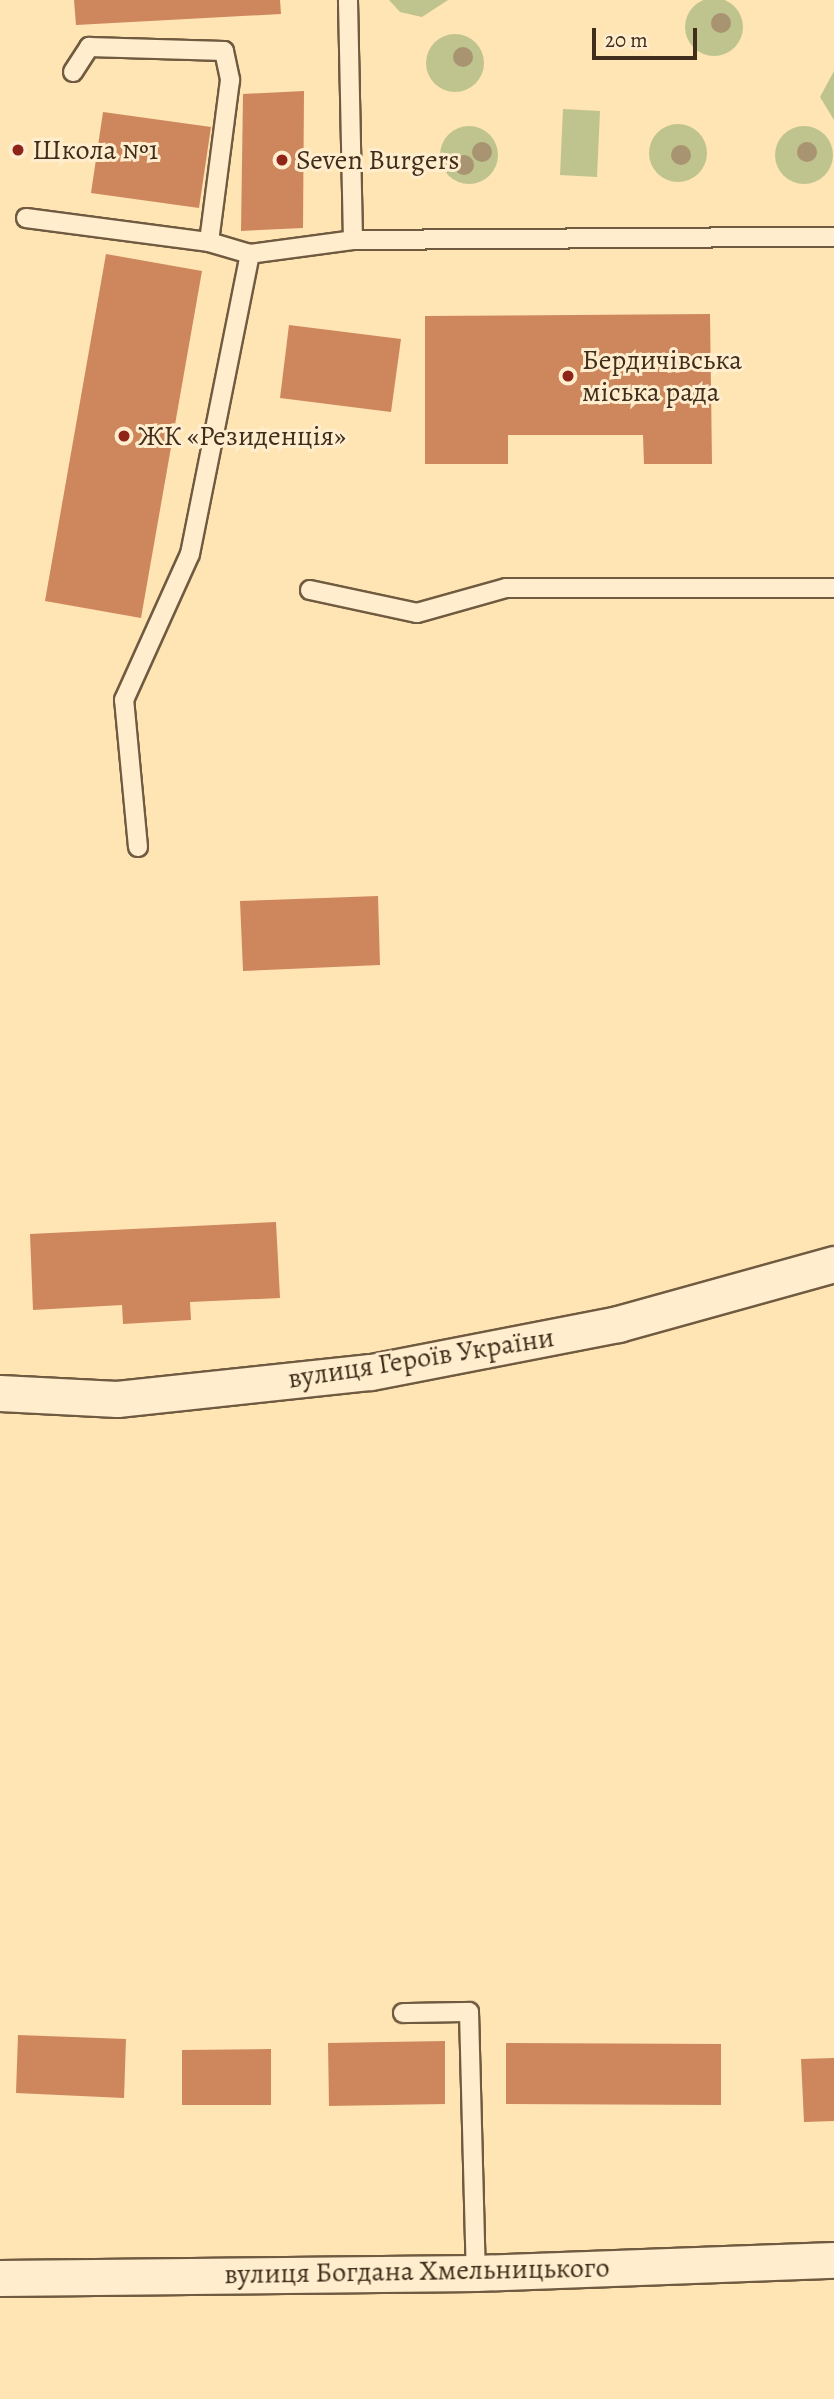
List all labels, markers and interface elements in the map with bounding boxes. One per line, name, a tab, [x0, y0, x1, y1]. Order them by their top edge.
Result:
scale bar	[596, 14, 701, 58]
text: 20 m	[605, 26, 648, 54]
place label: Школа №1	[32, 133, 158, 167]
marker: Школа №1	[10, 142, 26, 158]
place label: Seven Burgers	[296, 143, 459, 177]
marker: Seven Burgers	[274, 152, 290, 168]
place label: Бердичівська міська рада	[582, 343, 742, 409]
marker: Бердичівська міська рада	[560, 368, 576, 384]
place label: ЖК «Резиденція»	[138, 419, 346, 453]
marker: ЖК «Резиденція»	[116, 428, 132, 444]
street label: вулиця Героїв України	[286, 1320, 556, 1396]
street label: вулиця Богдана Хмельницького	[224, 2251, 610, 2291]

